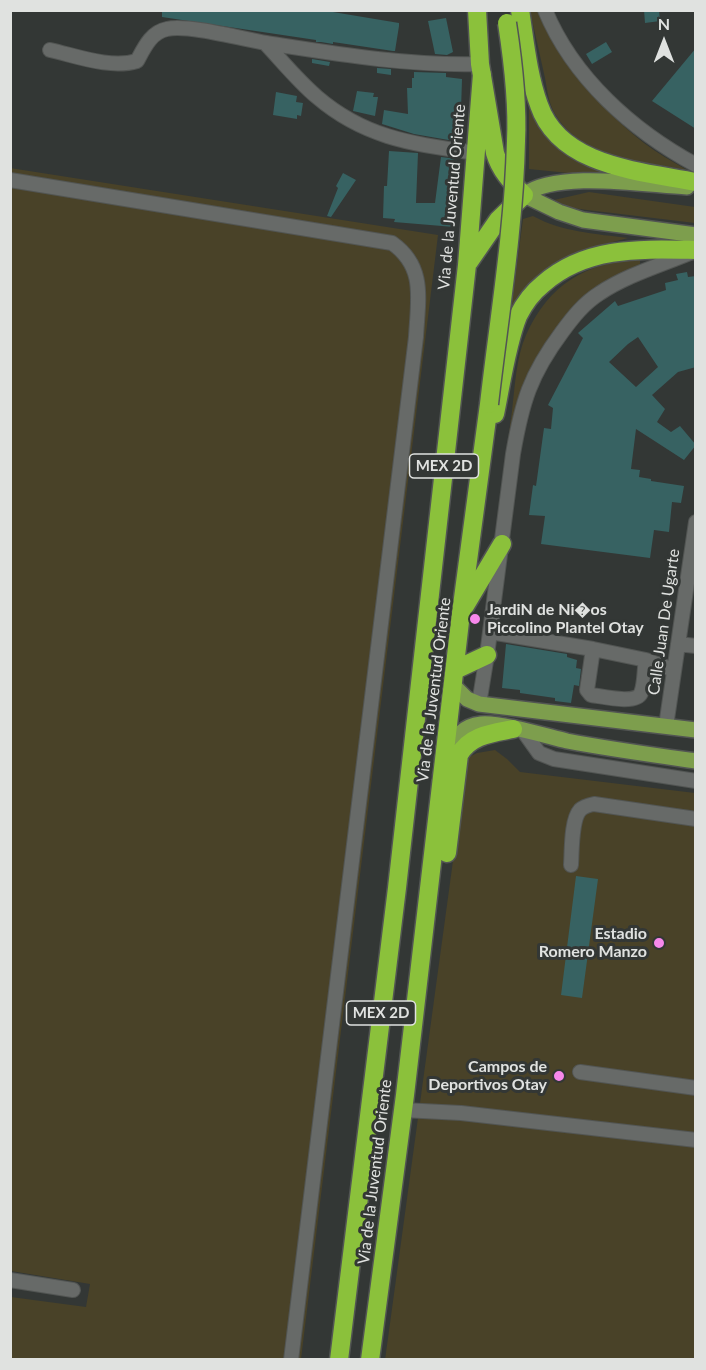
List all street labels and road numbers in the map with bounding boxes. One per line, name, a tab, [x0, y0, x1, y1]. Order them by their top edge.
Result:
street label: Via de la Juventud Oriente	[434, 103, 470, 291]
road number: MEX 2D	[410, 454, 478, 478]
street label: Calle Juan De Ugarte	[644, 548, 684, 696]
street label: Via de la Juventud Oriente	[413, 596, 455, 784]
road number: MEX 2D	[346, 1001, 416, 1025]
street label: Via de la Juventud Oriente	[354, 1078, 396, 1266]

